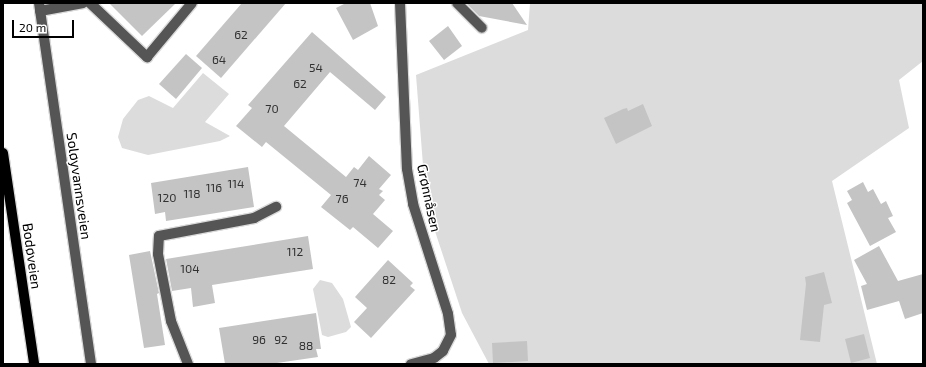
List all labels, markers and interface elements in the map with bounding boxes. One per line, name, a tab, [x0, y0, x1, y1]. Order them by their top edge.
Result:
scale bar	[14, 12, 76, 38]
text: 20 m	[19, 20, 46, 34]
house number: 62	[234, 28, 248, 42]
house number: 64	[212, 53, 226, 67]
house number: 54	[309, 61, 323, 75]
house number: 62	[293, 77, 307, 91]
house number: 70	[265, 102, 279, 116]
street label: Soløyvannsveien	[63, 132, 95, 240]
street label: Grønnåsen	[414, 162, 444, 234]
house number: 74	[353, 176, 367, 190]
house number: 114	[228, 177, 244, 191]
house number: 116	[206, 181, 222, 195]
house number: 118	[184, 187, 200, 201]
house number: 120	[158, 191, 176, 205]
house number: 76	[335, 192, 349, 206]
street label: Bodøveien	[19, 222, 45, 290]
house number: 112	[287, 245, 303, 259]
house number: 104	[180, 262, 200, 276]
house number: 82	[382, 273, 396, 287]
house number: 96	[252, 333, 266, 347]
house number: 92	[274, 333, 288, 347]
house number: 88	[299, 339, 313, 353]

